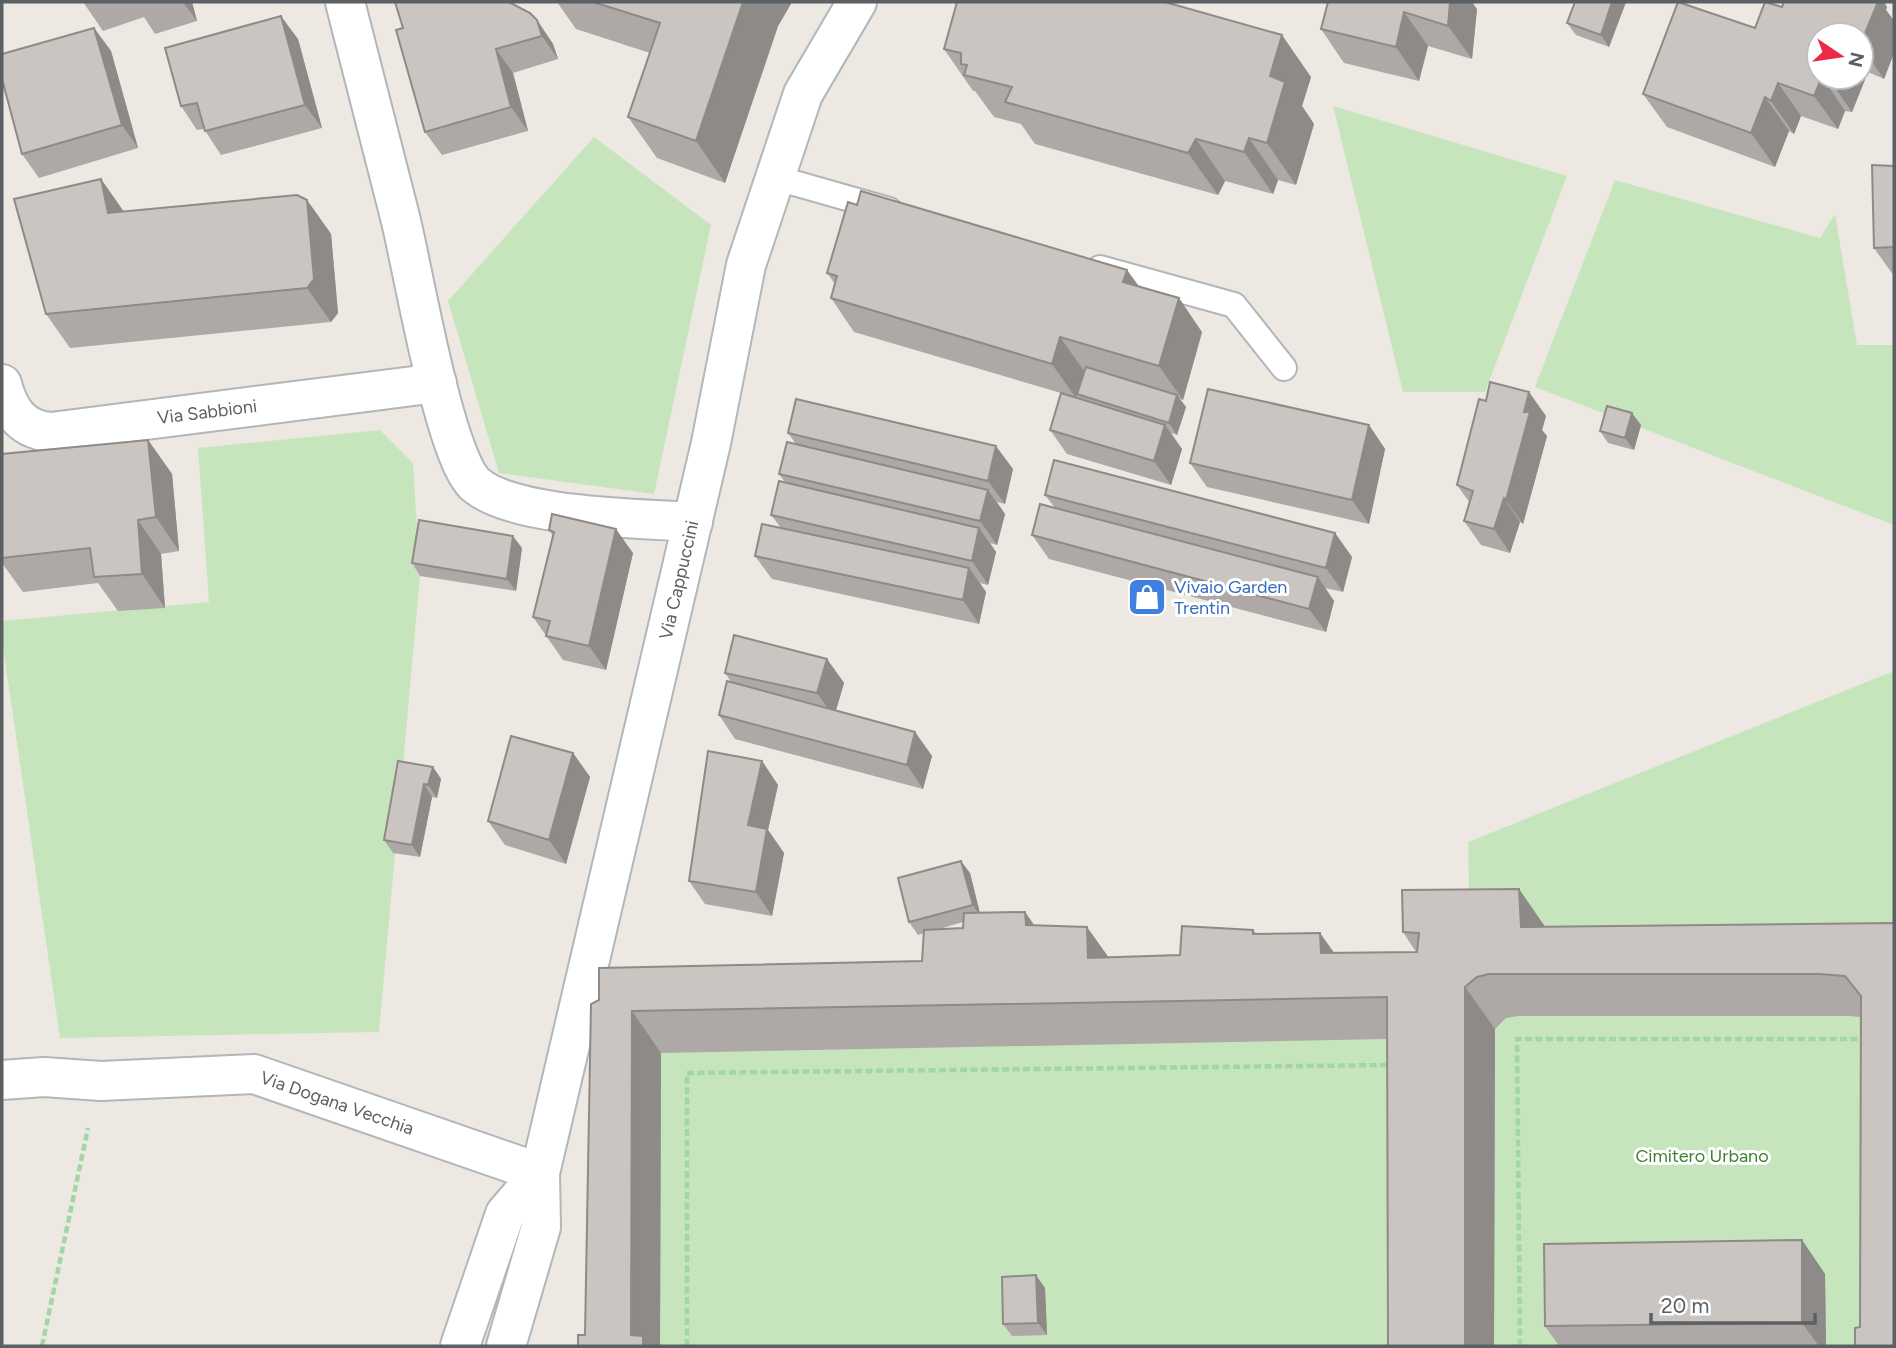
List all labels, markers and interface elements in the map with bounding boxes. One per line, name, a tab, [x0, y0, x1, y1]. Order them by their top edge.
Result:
north arrow	[1805, 21, 1875, 91]
text: N	[1843, 50, 1869, 69]
street label: Via Sabbioni	[156, 395, 258, 429]
street label: Via Cappuccini	[655, 518, 703, 642]
shop icon: Vivaio Garden Trentin	[1126, 576, 1168, 618]
place label: Vivaio Garden Trentin	[1174, 576, 1287, 619]
street label: Via Dogana Vecchia	[257, 1066, 417, 1140]
park label: Cimitero Urbano	[1635, 1145, 1769, 1167]
scale bar	[1651, 1282, 1815, 1326]
text: 20 m	[1661, 1293, 1709, 1318]

